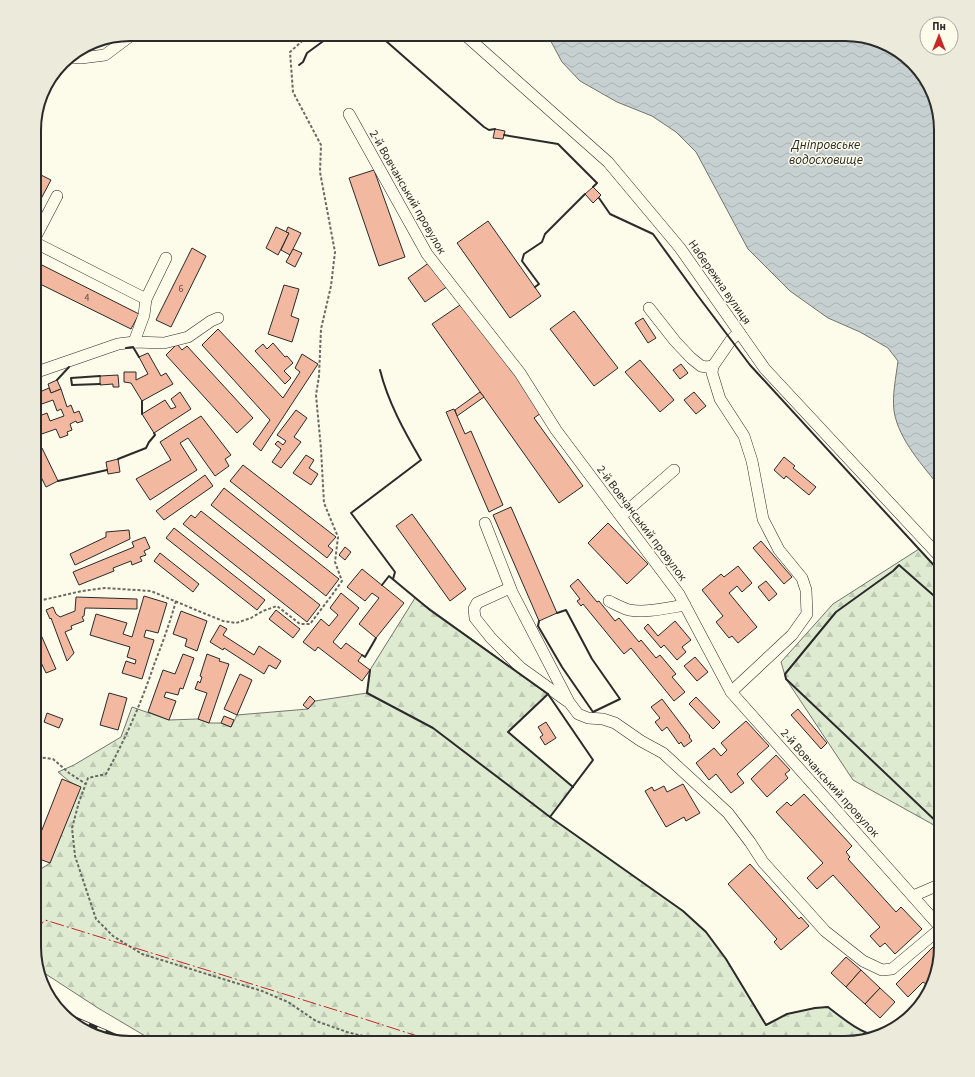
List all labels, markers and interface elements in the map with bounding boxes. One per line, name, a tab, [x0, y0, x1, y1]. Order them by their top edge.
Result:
north arrow	[919, 16, 959, 56]
text: Пн	[932, 19, 946, 34]
street label: 2-й Вовчанський провулок	[365, 127, 450, 258]
water label: Дніпровське водосховище	[789, 136, 863, 169]
street label: Набережна вулиця	[684, 236, 755, 328]
house number: 6	[179, 282, 184, 296]
house number: 4	[85, 291, 90, 305]
street label: 2-й Вовчанський провулок	[592, 462, 691, 585]
street label: 2-й Вовчанський провулок	[776, 725, 883, 841]

